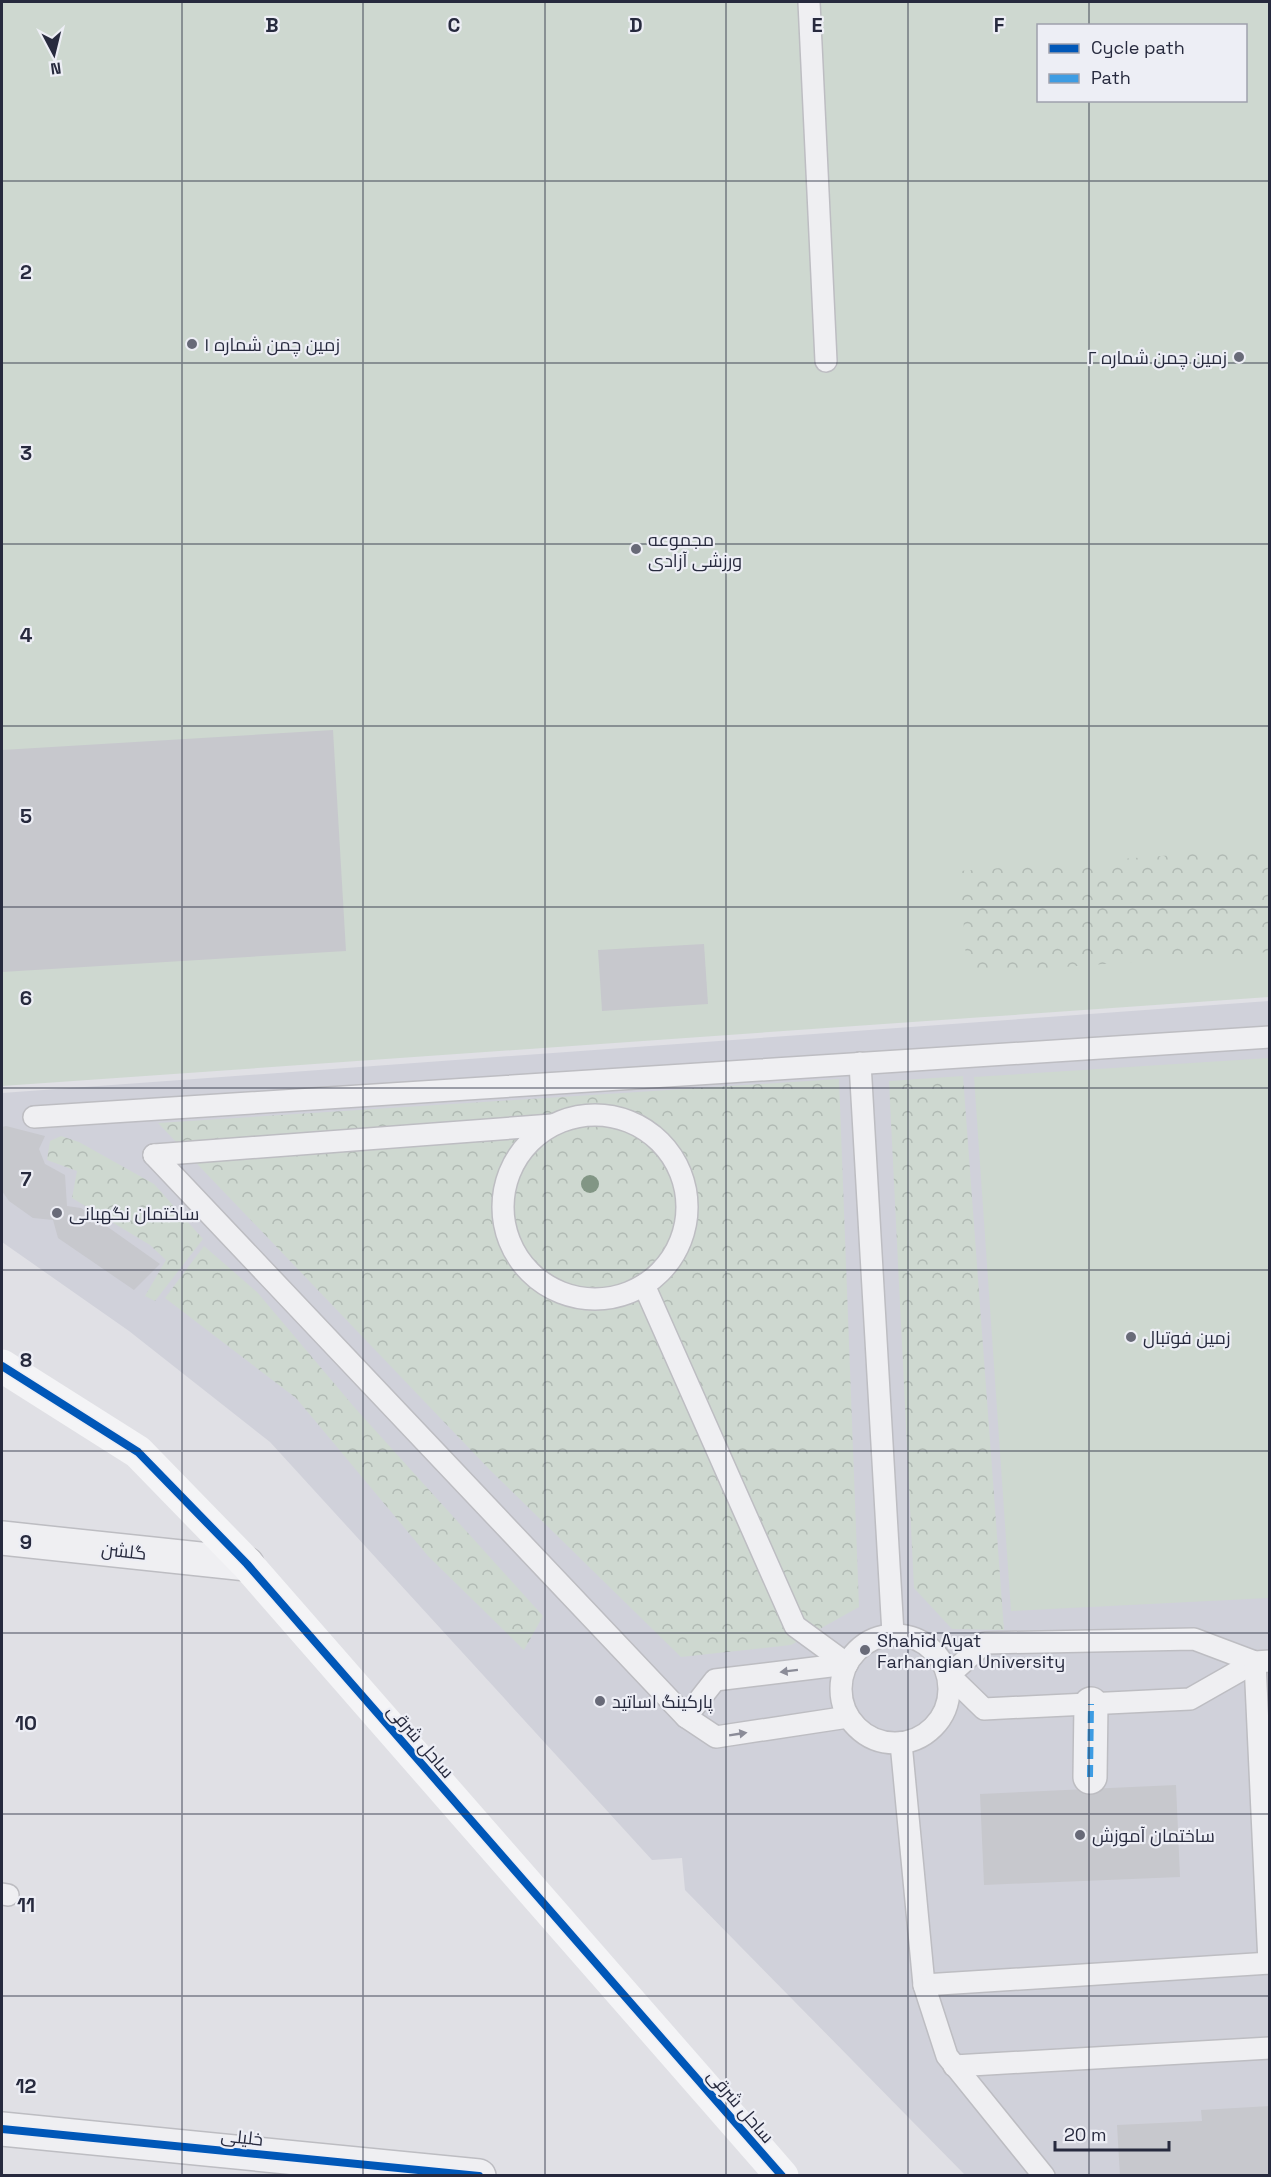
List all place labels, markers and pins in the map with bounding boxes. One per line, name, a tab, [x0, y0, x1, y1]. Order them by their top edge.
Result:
place label: زمین چمن شماره ۱	[204, 333, 340, 357]
marker: زمین چمن شماره ۱	[185, 337, 199, 351]
place label: زمین چمن شماره ۲	[1087, 346, 1227, 370]
marker: زمین چمن شماره ۲	[1232, 350, 1246, 364]
place label: مجموعه ورزشی آزادی	[648, 528, 742, 572]
marker: مجموعه ورزشی آزادی	[629, 542, 643, 556]
place label: ساختمان نگهبانی	[69, 1202, 199, 1225]
marker: ساختمان نگهبانی	[50, 1206, 64, 1220]
place label: زمین فوتبال	[1143, 1326, 1231, 1349]
marker: زمین فوتبال	[1124, 1330, 1138, 1344]
place label: Shahid Ayat Farhangian University	[877, 1629, 1065, 1673]
marker: Shahid Ayat Farhangian University	[858, 1643, 872, 1657]
place label: پارکینگ اساتید	[612, 1690, 713, 1714]
marker: پارکینگ اساتید	[593, 1694, 607, 1708]
place label: ساختمان آموزش	[1092, 1824, 1215, 1847]
marker: ساختمان آموزش	[1073, 1828, 1087, 1842]

